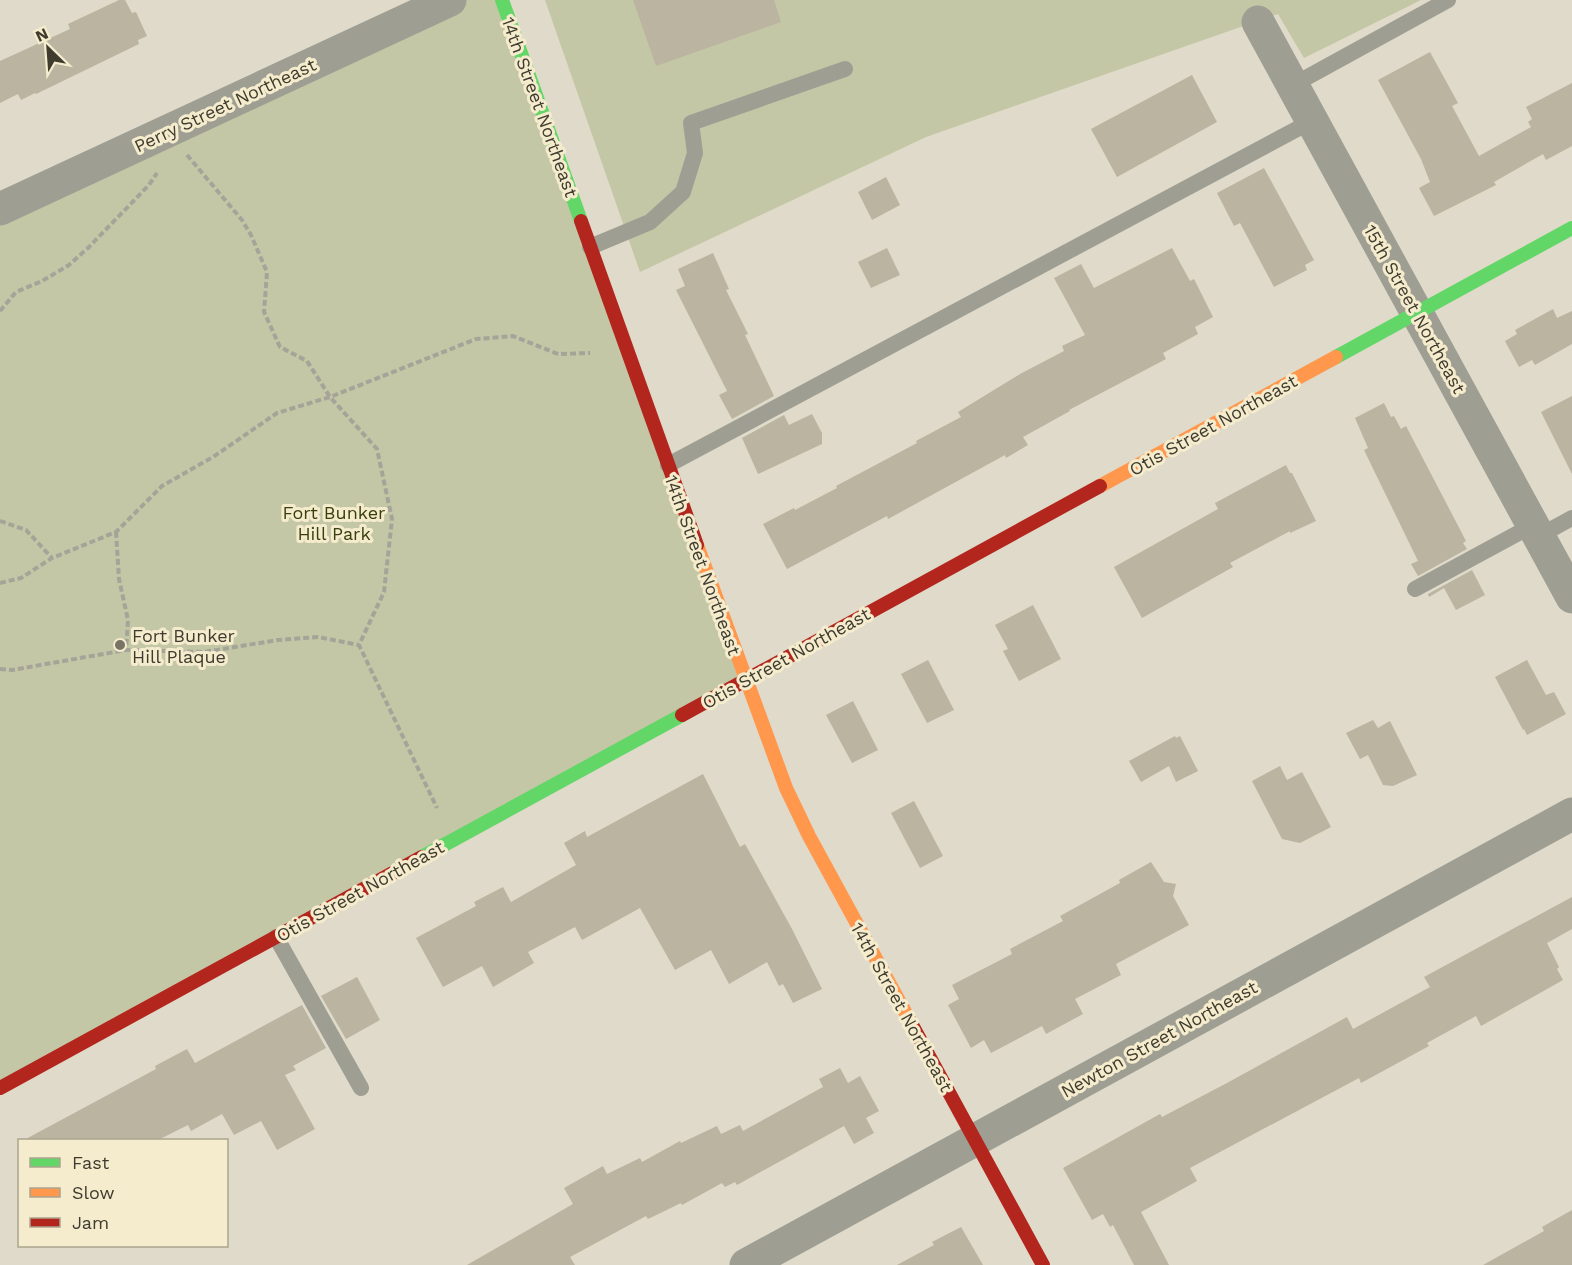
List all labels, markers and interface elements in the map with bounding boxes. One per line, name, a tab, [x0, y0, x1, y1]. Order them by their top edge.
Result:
street label: 14th Street Northeast	[498, 14, 583, 200]
north arrow	[18, 18, 78, 78]
text: N	[32, 24, 51, 46]
street label: Perry Street Northeast	[131, 53, 320, 156]
street label: 15th Street Northeast	[1360, 221, 1470, 397]
street label: Otis Street Northeast	[1125, 370, 1301, 480]
street label: 14th Street Northeast	[661, 472, 746, 658]
park label: Fort Bunker Hill Park	[283, 502, 385, 544]
street label: Otis Street Northeast	[698, 603, 874, 713]
place label: Fort Bunker Hill Plaque	[132, 625, 235, 667]
marker: Fort Bunker Hill Plaque	[113, 638, 127, 652]
street label: Otis Street Northeast	[272, 836, 448, 946]
street label: 14th Street Northeast	[847, 919, 957, 1096]
street label: Newton Street Northeast	[1057, 976, 1261, 1102]
legend	[18, 1139, 228, 1247]
text: Fast	[72, 1152, 110, 1173]
text: Slow	[72, 1182, 115, 1203]
text: Jam	[72, 1212, 109, 1233]

